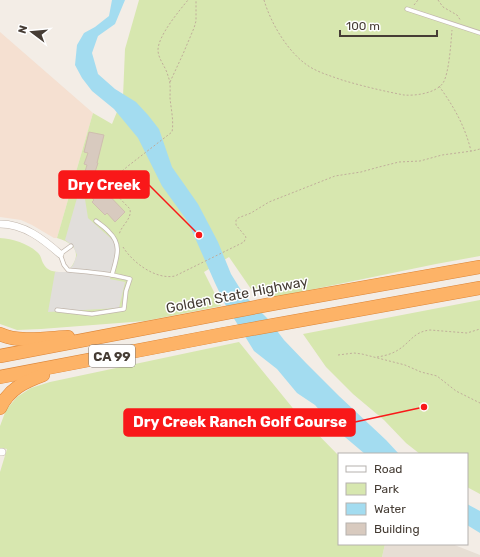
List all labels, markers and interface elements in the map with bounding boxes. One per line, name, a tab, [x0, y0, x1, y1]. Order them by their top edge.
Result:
north arrow	[12, 12, 52, 52]
scale bar	[340, 12, 437, 38]
text: 100 m	[346, 19, 380, 33]
text: N	[16, 24, 30, 35]
callout: Dry Creek	[59, 171, 149, 198]
text: Dry Creek	[67, 176, 141, 194]
street label: Golden State Highway	[165, 273, 310, 317]
road number: CA 99	[89, 345, 135, 367]
callout: Dry Creek Ranch Golf Course	[124, 409, 355, 436]
text: Dry Creek Ranch Golf Course	[133, 413, 347, 431]
legend	[338, 453, 468, 545]
text: Road	[374, 462, 402, 476]
text: Park	[374, 482, 400, 496]
text: Water	[374, 502, 406, 516]
text: Building	[374, 522, 420, 536]

